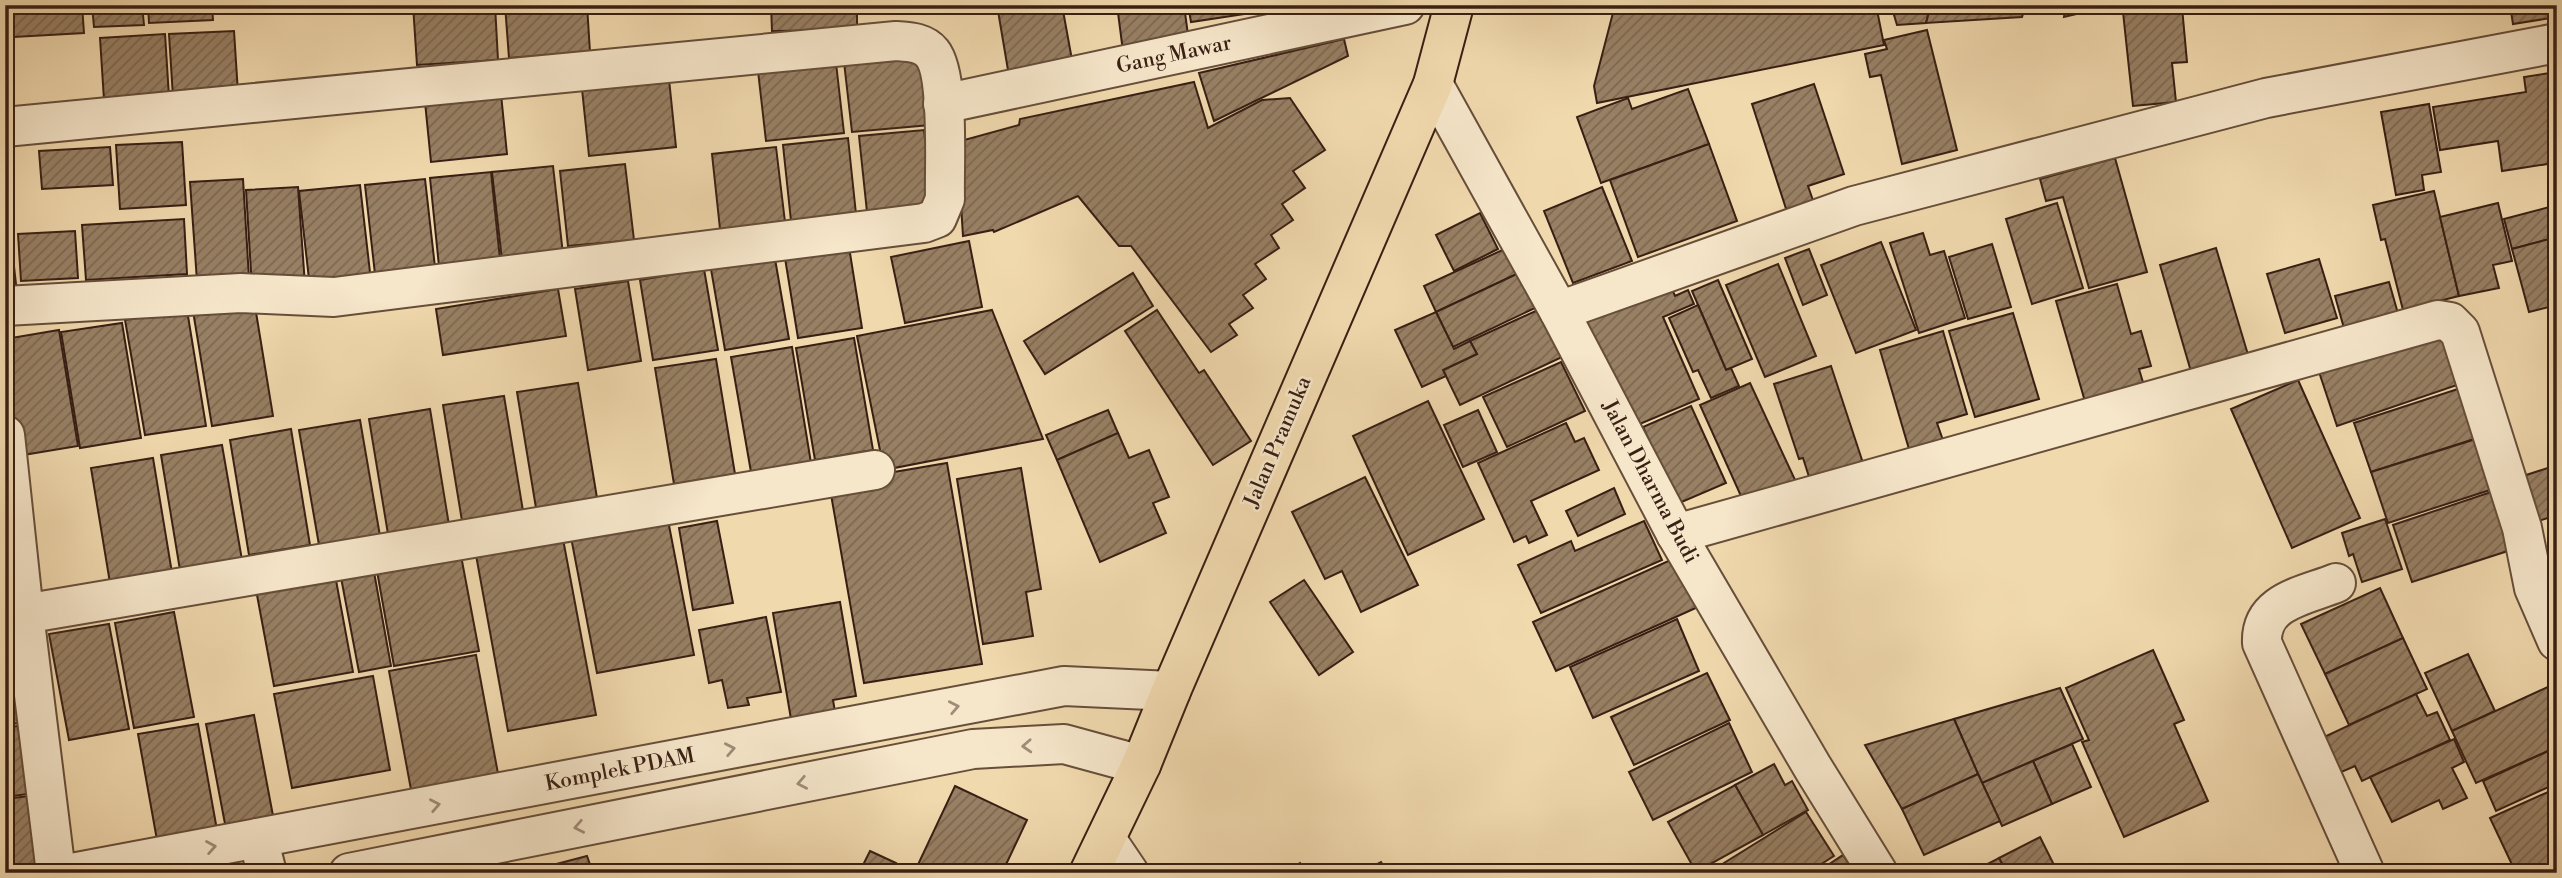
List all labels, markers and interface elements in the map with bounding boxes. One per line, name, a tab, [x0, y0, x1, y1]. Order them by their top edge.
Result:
street label: Gang Mawar	[1114, 30, 1234, 80]
street label: Jalan Pramuka	[1238, 372, 1317, 512]
street label: Jalan Dharma Budi	[1596, 395, 1704, 568]
one-way arrow	[948, 700, 960, 715]
one-way arrow	[1021, 738, 1032, 753]
street label: Komplek PDAM	[543, 743, 698, 797]
one-way arrow	[724, 743, 736, 758]
one-way arrow	[796, 775, 808, 790]
one-way arrow	[429, 798, 441, 813]
one-way arrow	[573, 819, 585, 834]
one-way arrow	[205, 840, 217, 855]

